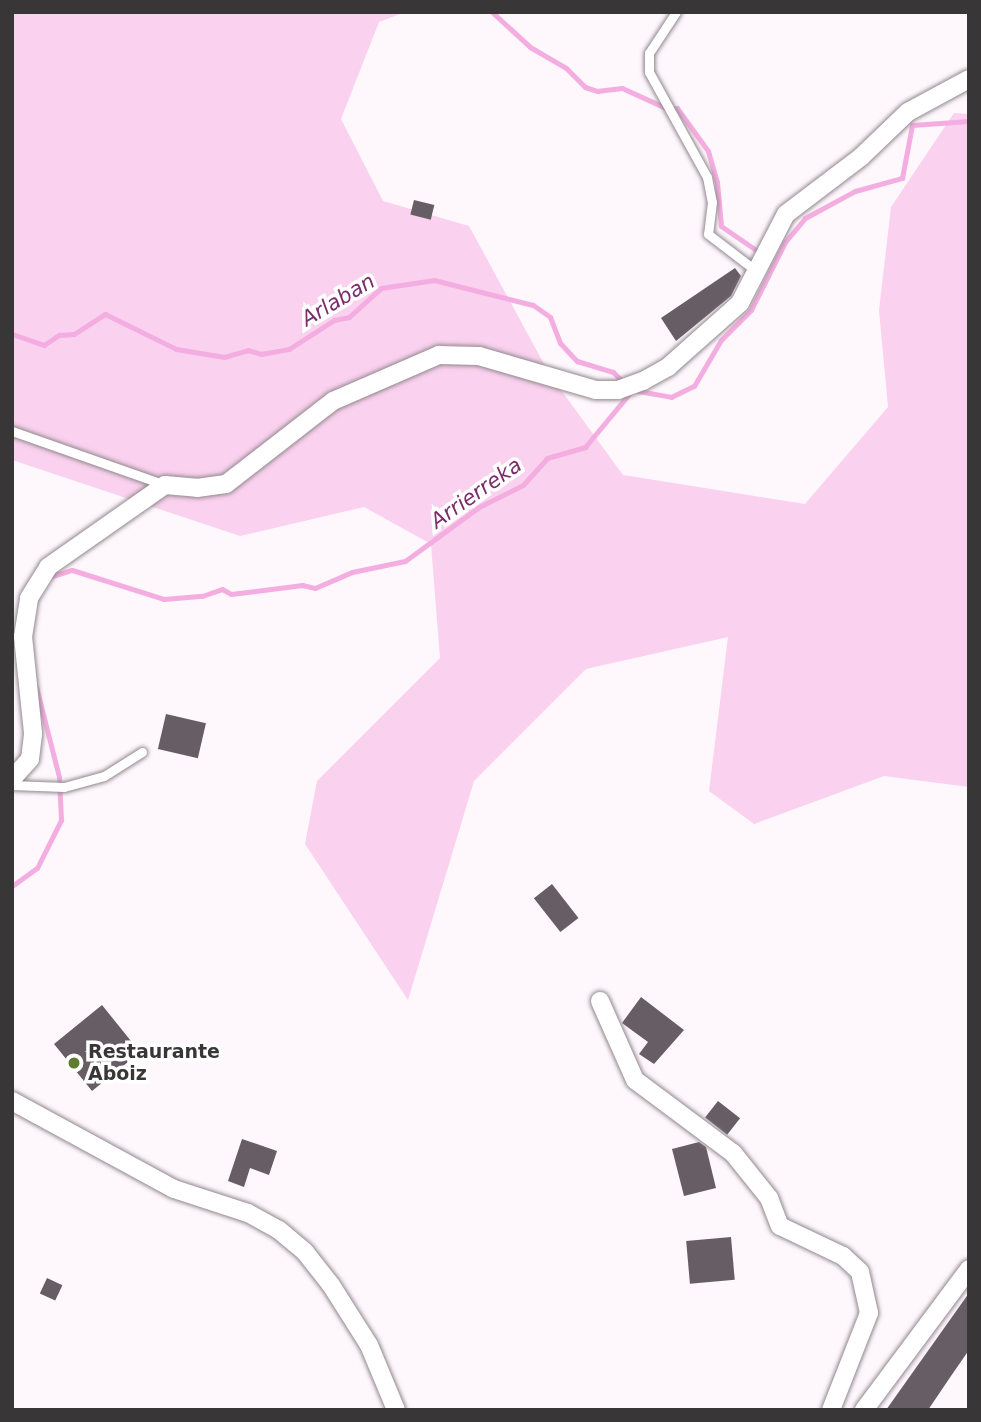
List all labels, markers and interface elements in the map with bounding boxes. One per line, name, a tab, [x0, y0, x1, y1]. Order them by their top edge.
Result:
water label: Arlaban	[297, 268, 379, 332]
water label: Arrierreka	[426, 452, 526, 534]
place label: Restaurante Aboiz	[88, 1041, 220, 1085]
marker: Restaurante Aboiz	[66, 1055, 82, 1071]

